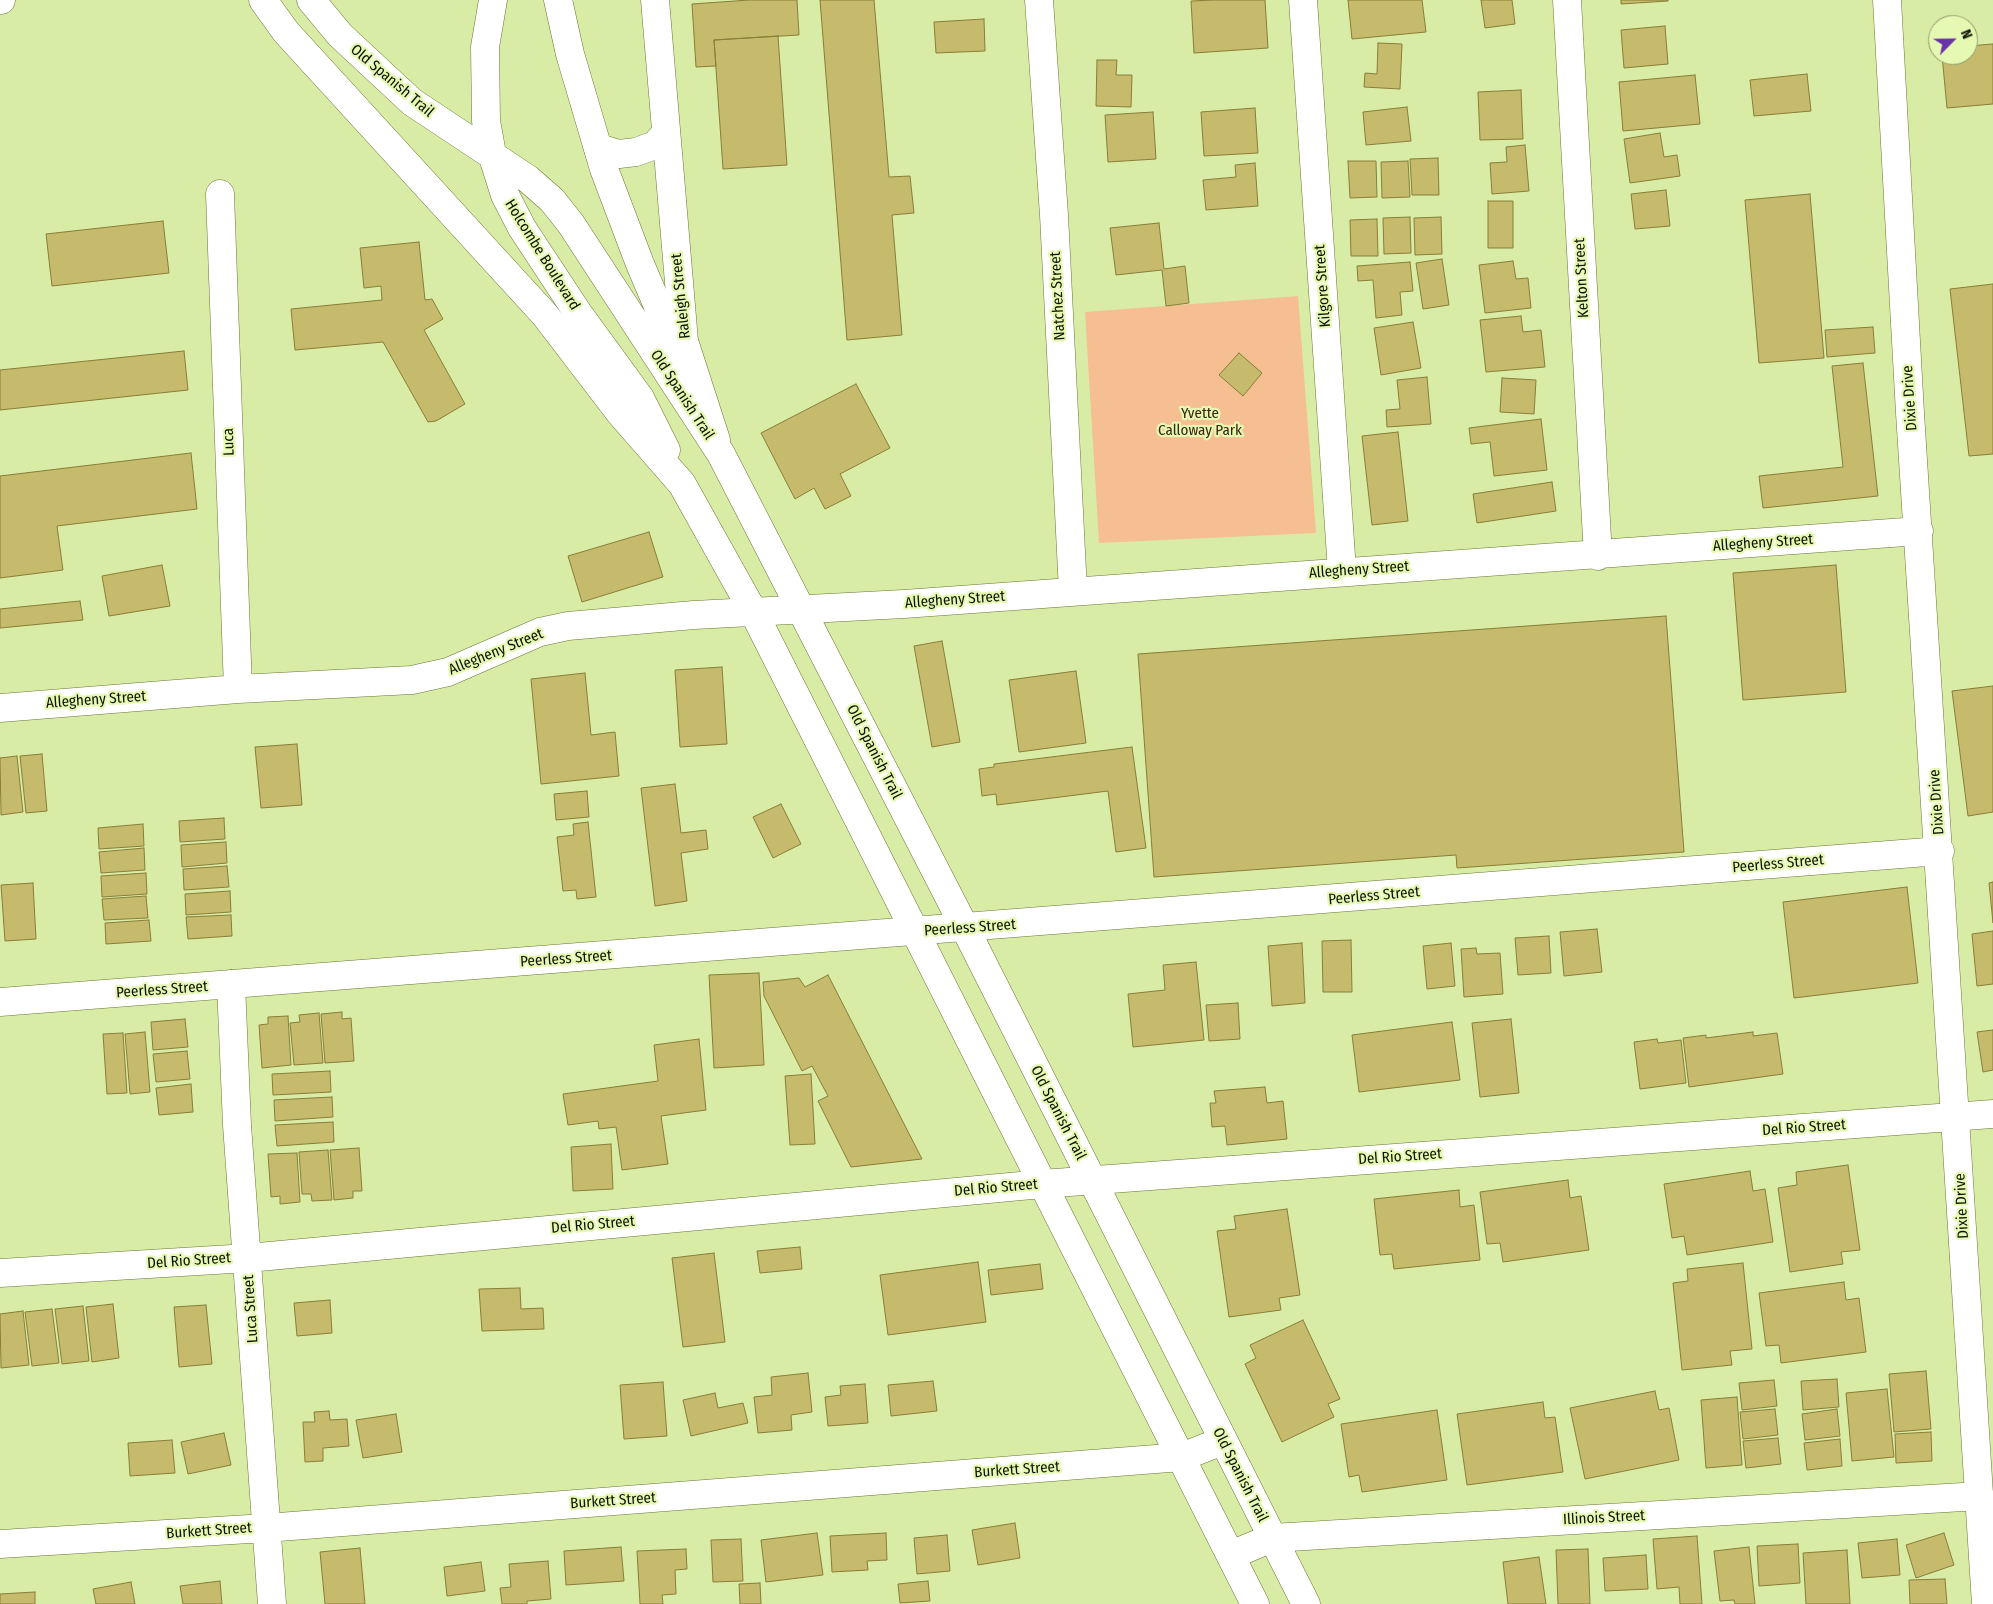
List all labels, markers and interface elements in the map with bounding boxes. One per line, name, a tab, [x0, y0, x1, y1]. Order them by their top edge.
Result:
north arrow	[1928, 15, 1978, 65]
text: N	[1957, 27, 1976, 42]
street label: Old Spanish Trail	[347, 41, 437, 121]
street label: Holcombe Boulevard	[501, 196, 583, 314]
street label: Kelton Street	[1571, 238, 1593, 318]
street label: Kilgore Street	[1311, 244, 1335, 328]
street label: Natchez Street	[1047, 251, 1069, 341]
street label: Raleigh Street	[668, 252, 694, 340]
street label: Old Spanish Trail	[646, 347, 718, 443]
street label: Dixie Drive	[1899, 365, 1921, 431]
park label: Yvette Calloway Park	[1158, 405, 1242, 440]
street label: Luca	[220, 428, 238, 456]
street label: Allegheny Street	[1712, 531, 1814, 555]
street label: Allegheny Street	[1308, 558, 1410, 582]
street label: Allegheny Street	[904, 588, 1006, 612]
street label: Allegheny Street	[446, 625, 546, 679]
street label: Allegheny Street	[45, 688, 147, 712]
street label: Old Spanish Trail	[843, 702, 905, 802]
street label: Dixie Drive	[1926, 769, 1948, 835]
street label: Peerless Street	[1731, 851, 1825, 877]
street label: Peerless Street	[1327, 883, 1421, 909]
street label: Peerless Street	[924, 916, 1016, 940]
street label: Peerless Street	[520, 947, 612, 971]
street label: Peerless Street	[116, 978, 208, 1002]
street label: Old Spanish Trail	[1027, 1063, 1089, 1163]
street label: Del Rio Street	[1762, 1116, 1846, 1140]
street label: Del Rio Street	[1358, 1145, 1442, 1169]
street label: Dixie Drive	[1951, 1173, 1973, 1239]
street label: Del Rio Street	[953, 1175, 1039, 1201]
street label: Del Rio Street	[550, 1212, 636, 1238]
street label: Del Rio Street	[147, 1249, 231, 1273]
street label: Luca Street	[240, 1274, 262, 1344]
street label: Old Spanish Trail	[1209, 1425, 1271, 1525]
street label: Burkett Street	[974, 1458, 1060, 1482]
street label: Burkett Street	[570, 1489, 656, 1513]
street label: Illinois Street	[1563, 1507, 1645, 1529]
street label: Burkett Street	[166, 1519, 252, 1543]

